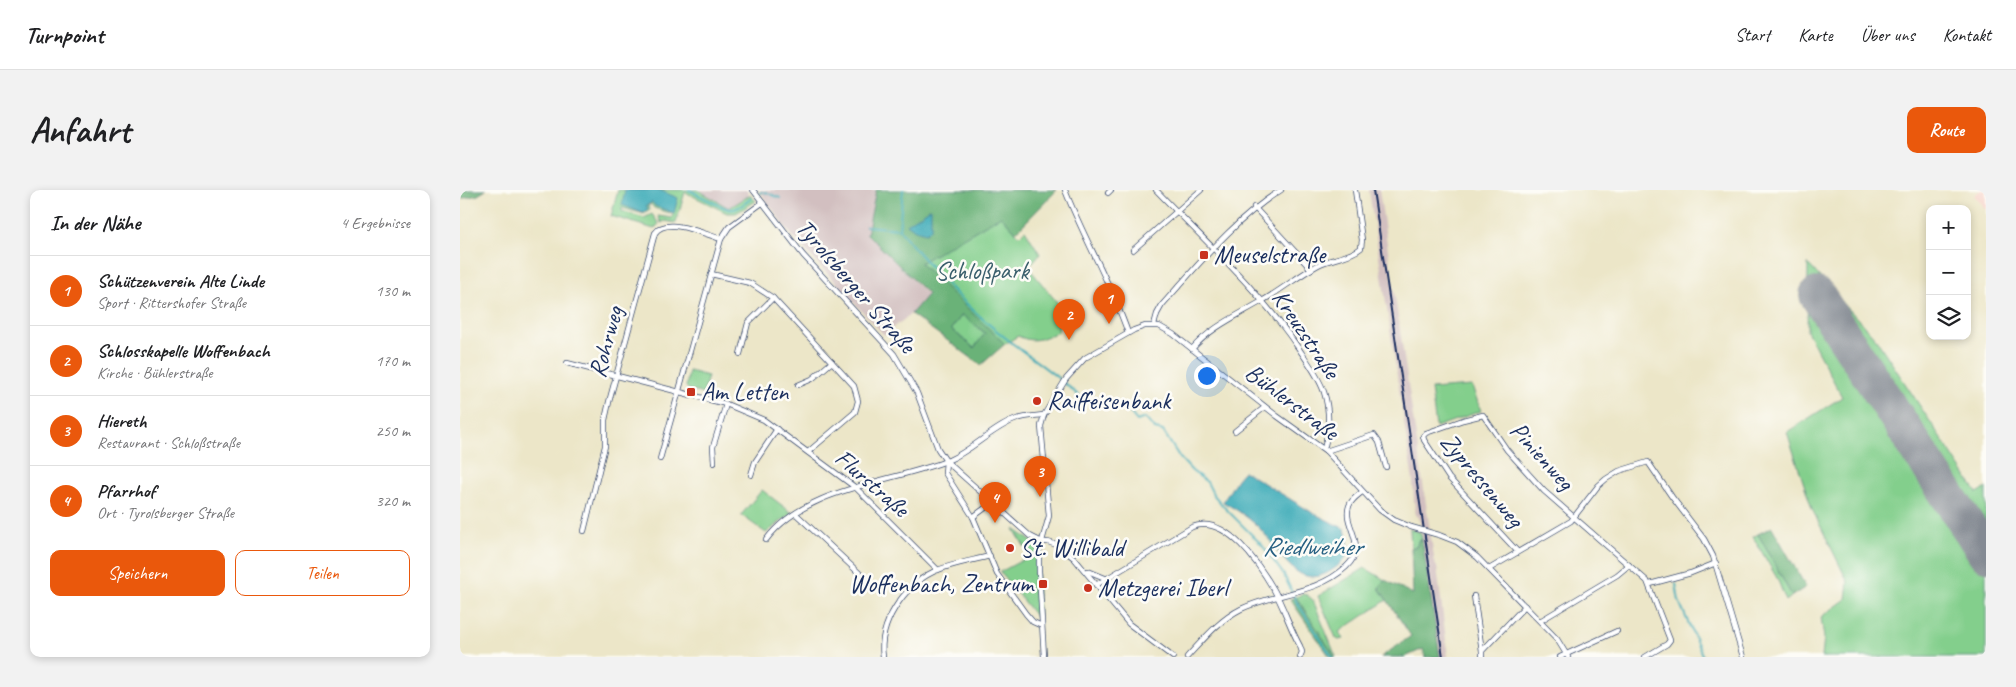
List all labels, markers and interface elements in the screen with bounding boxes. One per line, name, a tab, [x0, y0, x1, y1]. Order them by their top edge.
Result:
text: Turnpoint	[25, 20, 104, 50]
text: Start	[1735, 24, 1770, 46]
text: Karte	[1798, 24, 1833, 46]
text: Über uns	[1861, 24, 1915, 46]
text: Kontakt	[1943, 24, 1991, 46]
button: Route	[1907, 107, 1986, 153]
text: Anfahrt	[30, 108, 130, 153]
map controls	[1926, 205, 1971, 340]
button: +	[1926, 205, 1971, 250]
text: In der Nähe	[50, 210, 140, 236]
street label: Tyrolsberger Straße	[789, 212, 924, 361]
text: 4 Ergebnisse	[341, 213, 410, 233]
place label: Meuselstraße	[1214, 239, 1327, 271]
marker: Meuselstraße	[1198, 249, 1210, 261]
button: −	[1926, 250, 1971, 295]
park label: Schloßpark	[935, 255, 1031, 287]
text: Schützenverein Alte Linde	[97, 269, 264, 293]
text: 1	[62, 281, 70, 301]
text: 130 m	[376, 281, 410, 301]
pin: 1	[1093, 283, 1125, 324]
street label: Kreuzstraße	[1265, 283, 1349, 386]
text: Sport · Rittershofer Straße	[97, 293, 246, 313]
button: layers	[1926, 295, 1971, 340]
pin: 2	[1053, 299, 1085, 340]
street label: Rohrweg	[581, 302, 631, 381]
text: Schlosskapelle Woffenbach	[97, 339, 270, 363]
text: 2	[62, 351, 70, 371]
text: 170 m	[376, 351, 410, 371]
street label: Bühlerstraße	[1239, 356, 1347, 449]
text: Kirche · Bühlerstraße	[97, 363, 213, 383]
your location	[1194, 363, 1220, 389]
place label: Am Letten	[701, 376, 789, 408]
place label: Raiffeisenbank	[1047, 385, 1172, 417]
marker: Am Letten	[685, 386, 697, 398]
marker: Raiffeisenbank	[1031, 395, 1043, 407]
text: Hiereth	[97, 409, 146, 433]
street label: Pinienweg	[1503, 415, 1582, 498]
text: 3	[62, 421, 70, 441]
text: 250 m	[376, 421, 410, 441]
street label: Zypressenweg	[1433, 426, 1532, 535]
text: Restaurant · Schloßstraße	[97, 433, 240, 453]
street label: Flurstraße	[828, 442, 917, 525]
pin: 3	[1024, 456, 1056, 497]
text: Pfarrhof	[97, 479, 155, 503]
pin: 4	[979, 482, 1011, 523]
text: 4	[62, 491, 70, 511]
text: 320 m	[376, 491, 410, 511]
text: Ort · Tyrolsberger Straße	[97, 503, 234, 523]
water label: Riedlweiher	[1263, 530, 1365, 563]
place label: St. Willibald	[1020, 532, 1128, 564]
marker: St. Willibald	[1004, 542, 1016, 554]
button: Speichern	[50, 550, 225, 596]
button: Teilen	[235, 550, 410, 596]
place label: Woffenbach, Zentrum	[849, 568, 1035, 600]
place label: Metzgerei Iberl	[1098, 572, 1232, 604]
marker: Woffenbach, Zentrum	[1037, 578, 1049, 590]
marker: Metzgerei Iberl	[1082, 582, 1094, 594]

